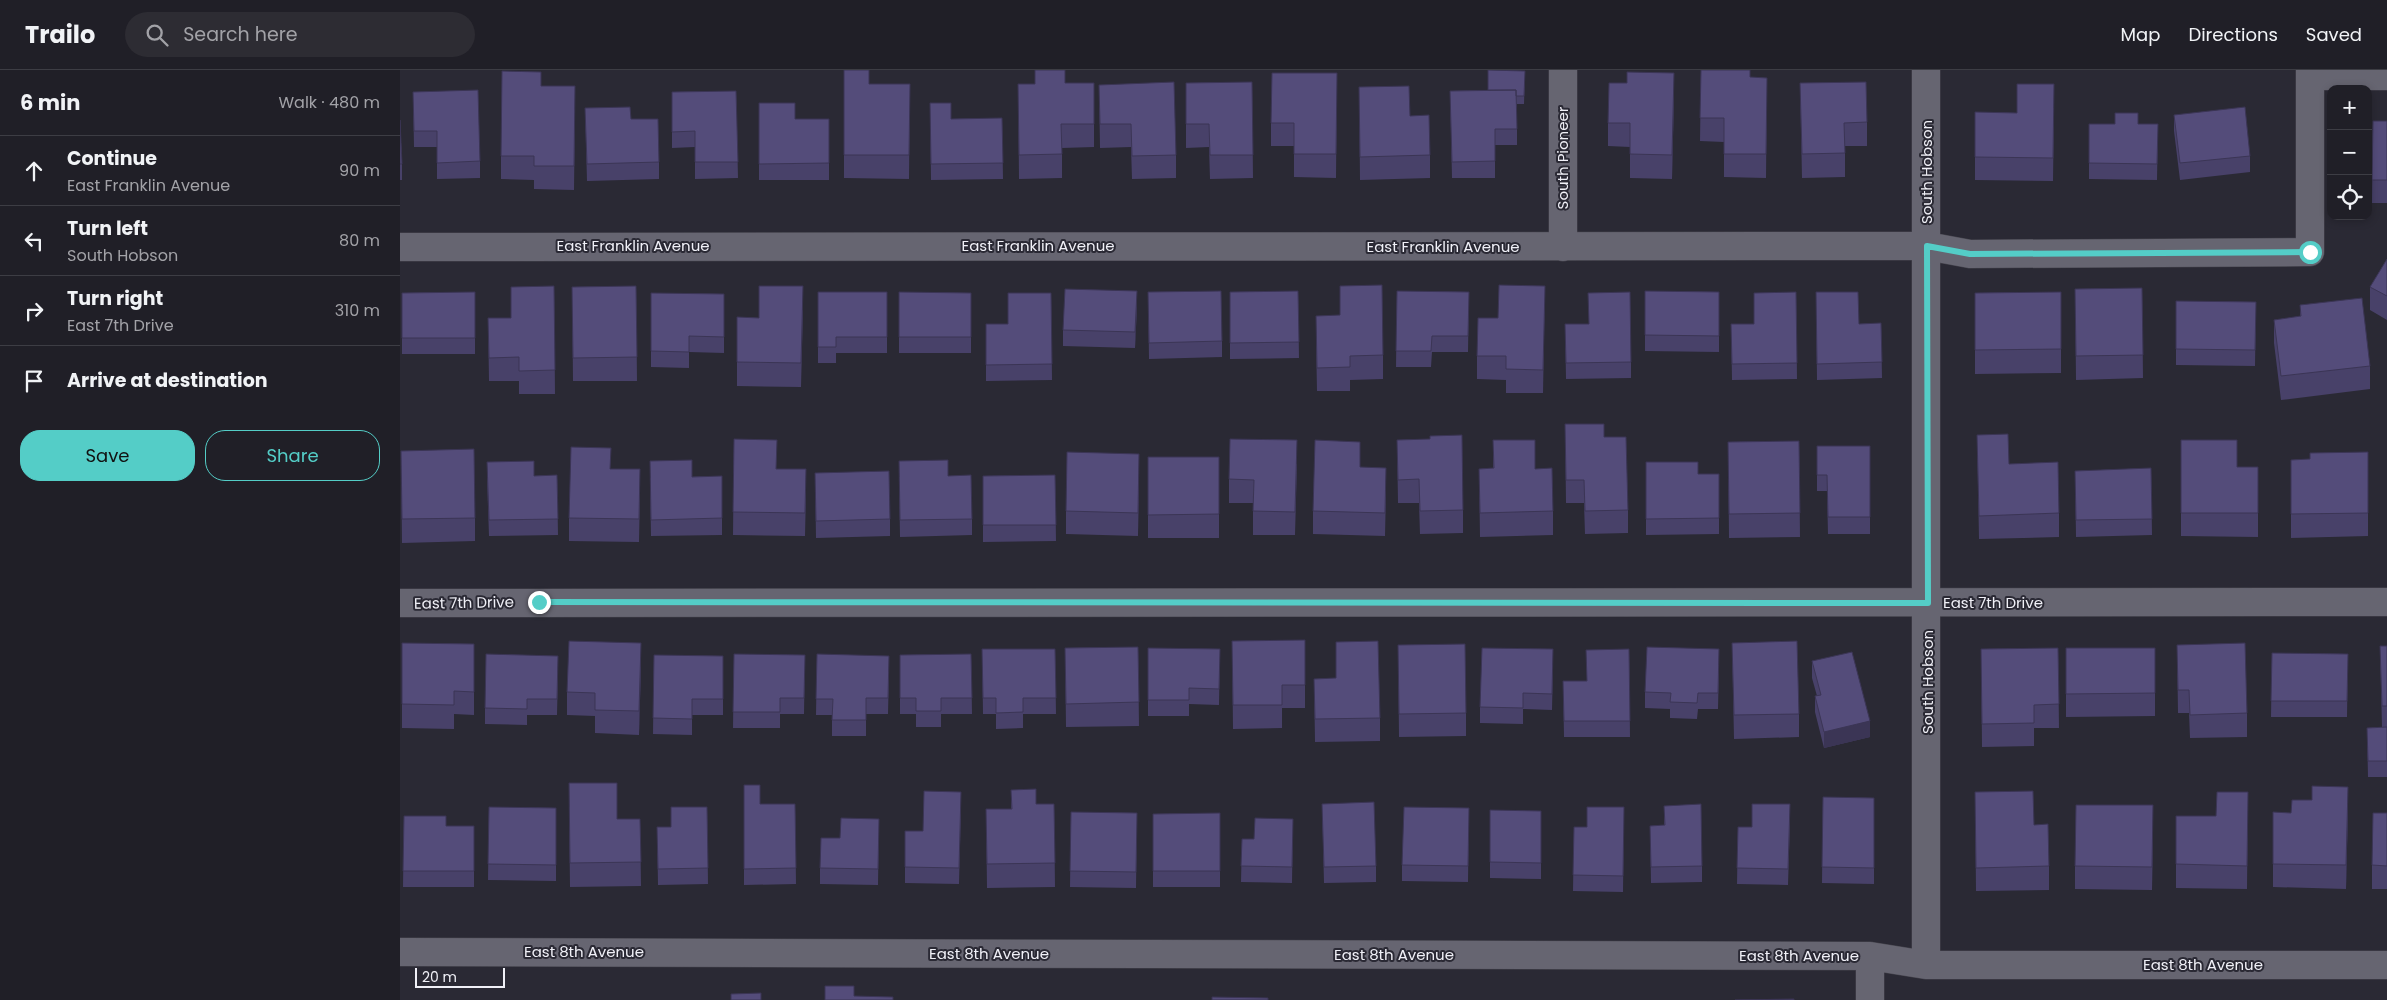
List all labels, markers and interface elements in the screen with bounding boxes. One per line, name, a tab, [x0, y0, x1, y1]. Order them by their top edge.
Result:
search box	[125, 12, 475, 57]
text: Trailo	[25, 18, 95, 51]
icon: search	[143, 21, 171, 49]
text: Search here	[183, 21, 298, 48]
text: Map	[2121, 22, 2160, 47]
text: Directions	[2188, 22, 2278, 47]
text: Saved	[2306, 22, 2362, 47]
map controls	[2327, 85, 2372, 220]
button: +	[2327, 85, 2372, 130]
text: 6 min	[20, 88, 80, 117]
text: Walk · 480 m	[278, 91, 380, 114]
street label: South Pioneer	[1552, 106, 1573, 209]
street label: South Hobson	[1916, 120, 1937, 224]
button: −	[2327, 130, 2372, 175]
text: Continue	[67, 145, 157, 172]
icon: ahead	[20, 157, 48, 185]
text: 90 m	[339, 159, 380, 182]
text: East Franklin Avenue	[67, 174, 230, 197]
button: locate	[2327, 175, 2372, 220]
text: Turn left	[67, 215, 148, 242]
icon: left	[20, 227, 48, 255]
text: 80 m	[339, 229, 380, 252]
street label: East Franklin Avenue	[556, 235, 710, 256]
street label: East Franklin Avenue	[961, 235, 1115, 256]
street label: East Franklin Avenue	[1366, 236, 1520, 257]
route start	[2299, 241, 2322, 264]
text: South Hobson	[67, 244, 178, 267]
text: Turn right	[67, 285, 163, 312]
icon: right	[20, 297, 48, 325]
text: 310 m	[335, 299, 380, 322]
text: East 7th Drive	[67, 314, 174, 337]
icon: arrive	[20, 367, 48, 395]
text: Arrive at destination	[67, 367, 268, 394]
button: Save	[20, 430, 195, 481]
button: Share	[205, 430, 380, 481]
street label: East 7th Drive	[414, 591, 514, 614]
route end	[528, 591, 551, 614]
street label: East 7th Drive	[1943, 592, 2043, 613]
street label: South Hobson	[1917, 630, 1938, 734]
street label: East 8th Avenue	[524, 941, 644, 962]
street label: East 8th Avenue	[929, 943, 1049, 964]
street label: East 8th Avenue	[1334, 944, 1454, 965]
street label: East 8th Avenue	[1739, 945, 1859, 966]
street label: East 8th Avenue	[2143, 954, 2263, 975]
scale bar	[415, 965, 505, 988]
text: 20 m	[422, 967, 457, 987]

